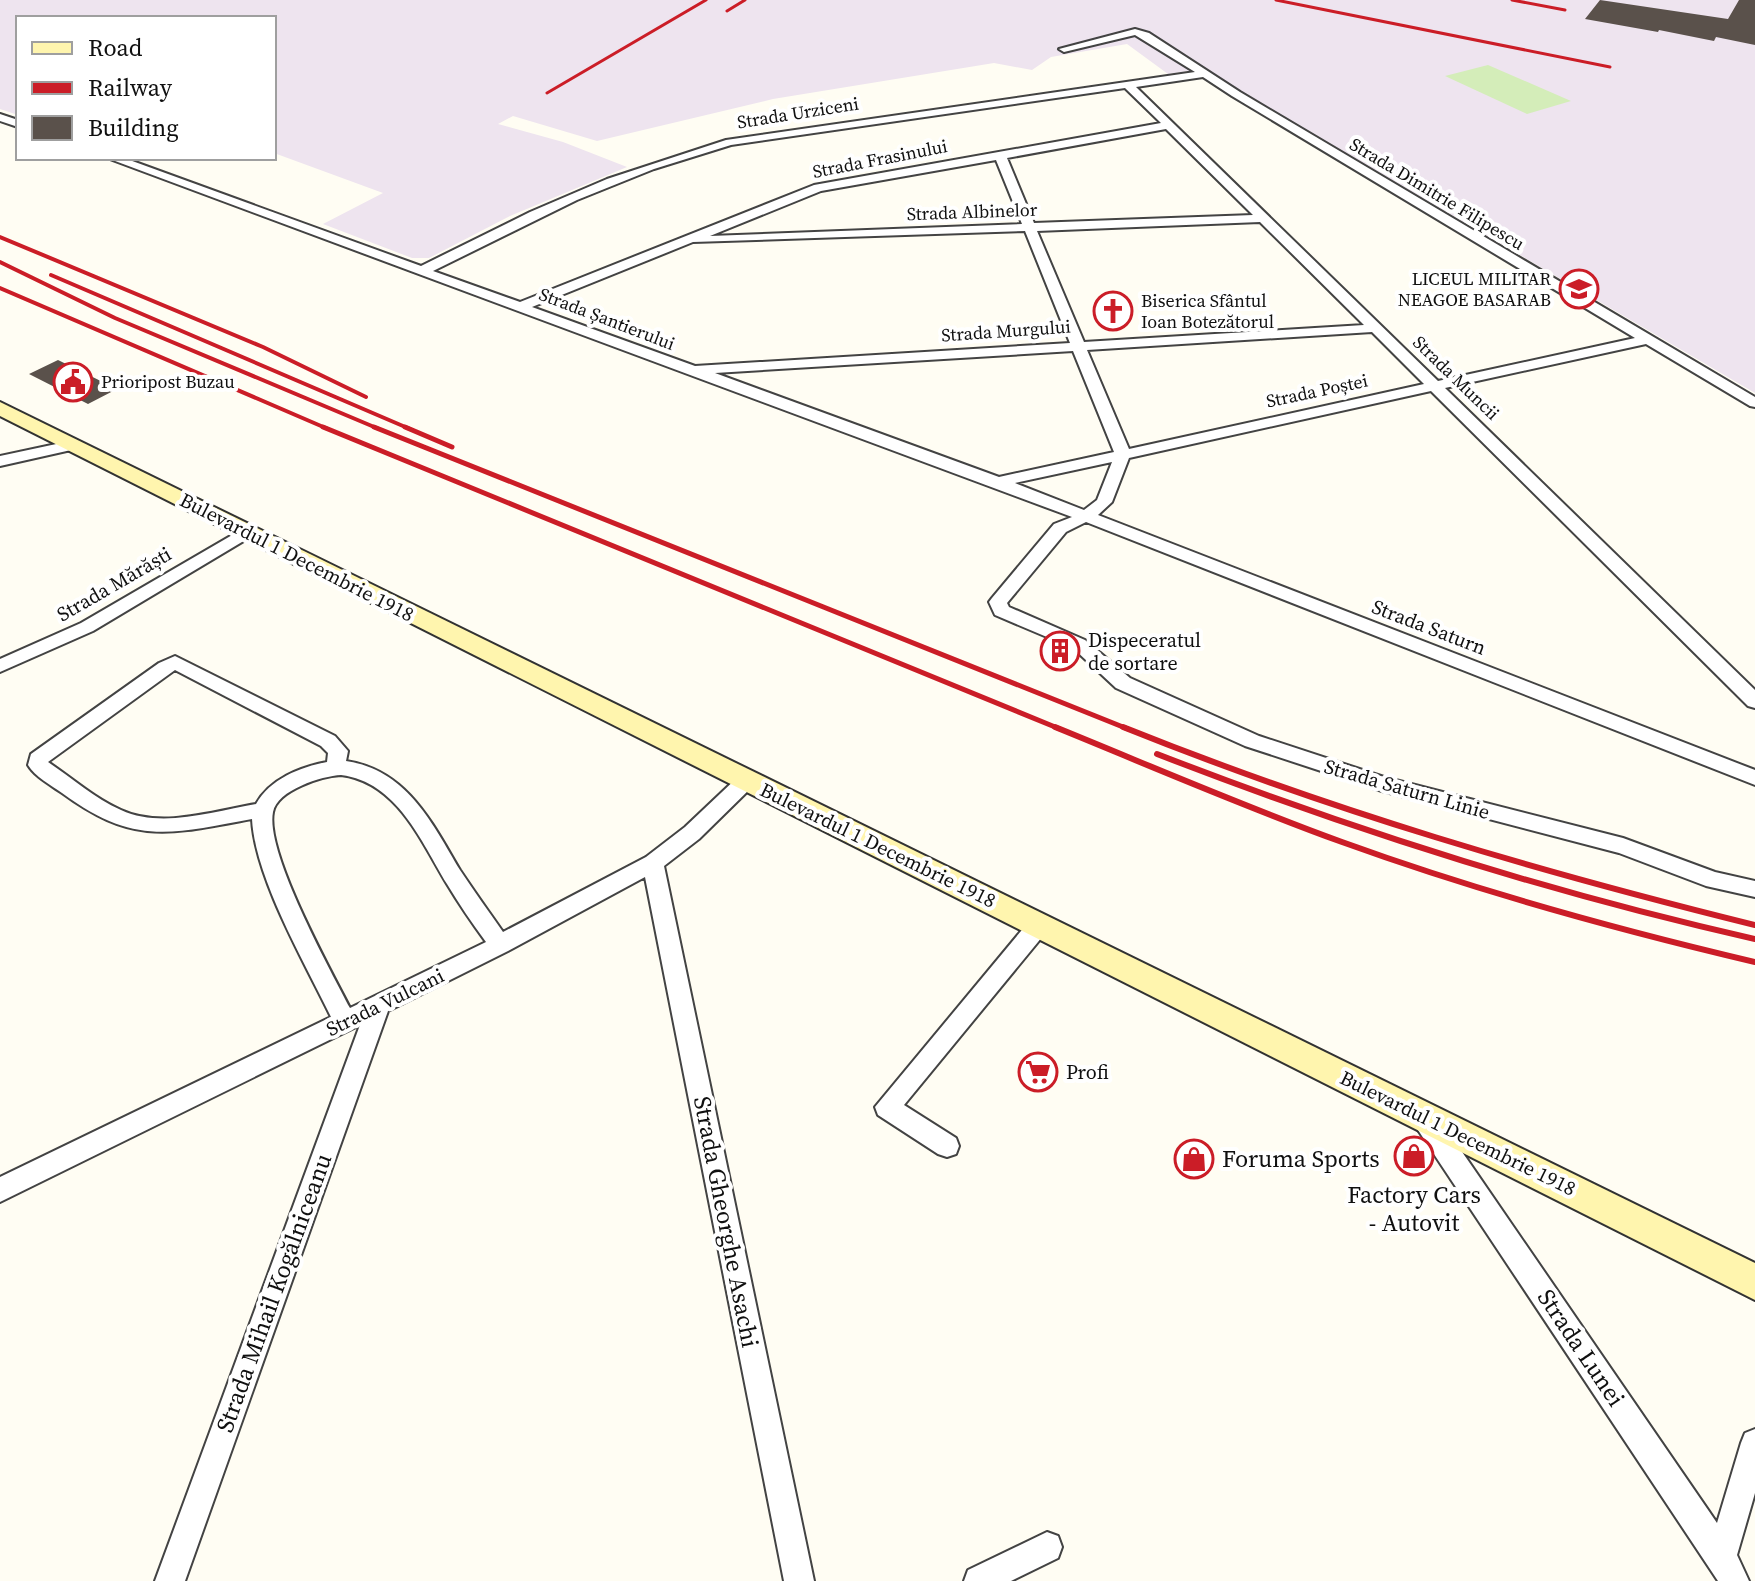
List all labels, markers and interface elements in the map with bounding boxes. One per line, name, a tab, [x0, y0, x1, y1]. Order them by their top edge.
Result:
legend	[16, 16, 276, 160]
text: Road	[88, 31, 143, 64]
text: Railway	[88, 71, 173, 104]
street label: Strada Urziceni	[735, 91, 861, 134]
text: Building	[88, 111, 179, 144]
street label: Strada Dimitrie Filipescu	[1345, 131, 1529, 256]
street label: Strada Frasinului	[810, 133, 950, 184]
street label: Strada Albinelor	[906, 197, 1038, 226]
place label: LICEUL MILITAR NEAGOE BASARAB	[1398, 266, 1551, 312]
school or university icon: LICEUL MILITAR NEAGOE BASARAB	[1558, 268, 1600, 310]
street label: Strada Șantierului	[536, 281, 679, 356]
place label: Biserica Sfântul Ioan Botezătorul	[1141, 288, 1274, 334]
church icon: Biserica Sfântul Ioan Botezătorul	[1092, 290, 1134, 332]
street label: Strada Murgului	[941, 314, 1071, 347]
street label: Strada Muncii	[1408, 330, 1505, 425]
public building icon: Prioripost Buzau	[52, 361, 94, 403]
street label: Strada Poștei	[1264, 368, 1370, 413]
place label: Prioripost Buzau	[101, 369, 235, 394]
street label: Bulevardul 1 Decembrie 1918	[175, 486, 419, 628]
street label: Strada Mărăști	[51, 540, 177, 628]
street label: Strada Saturn	[1368, 592, 1490, 662]
place label: Dispeceratul de sortare	[1088, 626, 1201, 677]
building icon: Dispeceratul de sortare	[1039, 630, 1081, 672]
street label: Strada Saturn Linie	[1321, 752, 1493, 826]
street label: Bulevardul 1 Decembrie 1918	[755, 776, 1001, 914]
street label: Strada Vulcani	[321, 961, 449, 1043]
supermarket icon: Profi	[1017, 1051, 1059, 1093]
place label: Profi	[1066, 1058, 1109, 1086]
street label: Bulevardul 1 Decembrie 1918	[1335, 1064, 1581, 1202]
street label: Strada Gheorghe Asachi	[686, 1093, 767, 1350]
shop icon: Factory Cars - Autovit	[1393, 1135, 1435, 1177]
shop icon: Foruma Sports	[1173, 1138, 1215, 1180]
place label: Foruma Sports	[1222, 1142, 1380, 1175]
street label: Strada Mihail Kogălniceanu	[208, 1149, 339, 1437]
place label: Factory Cars - Autovit	[1347, 1178, 1481, 1239]
street label: Strada Lunei	[1530, 1283, 1633, 1413]

